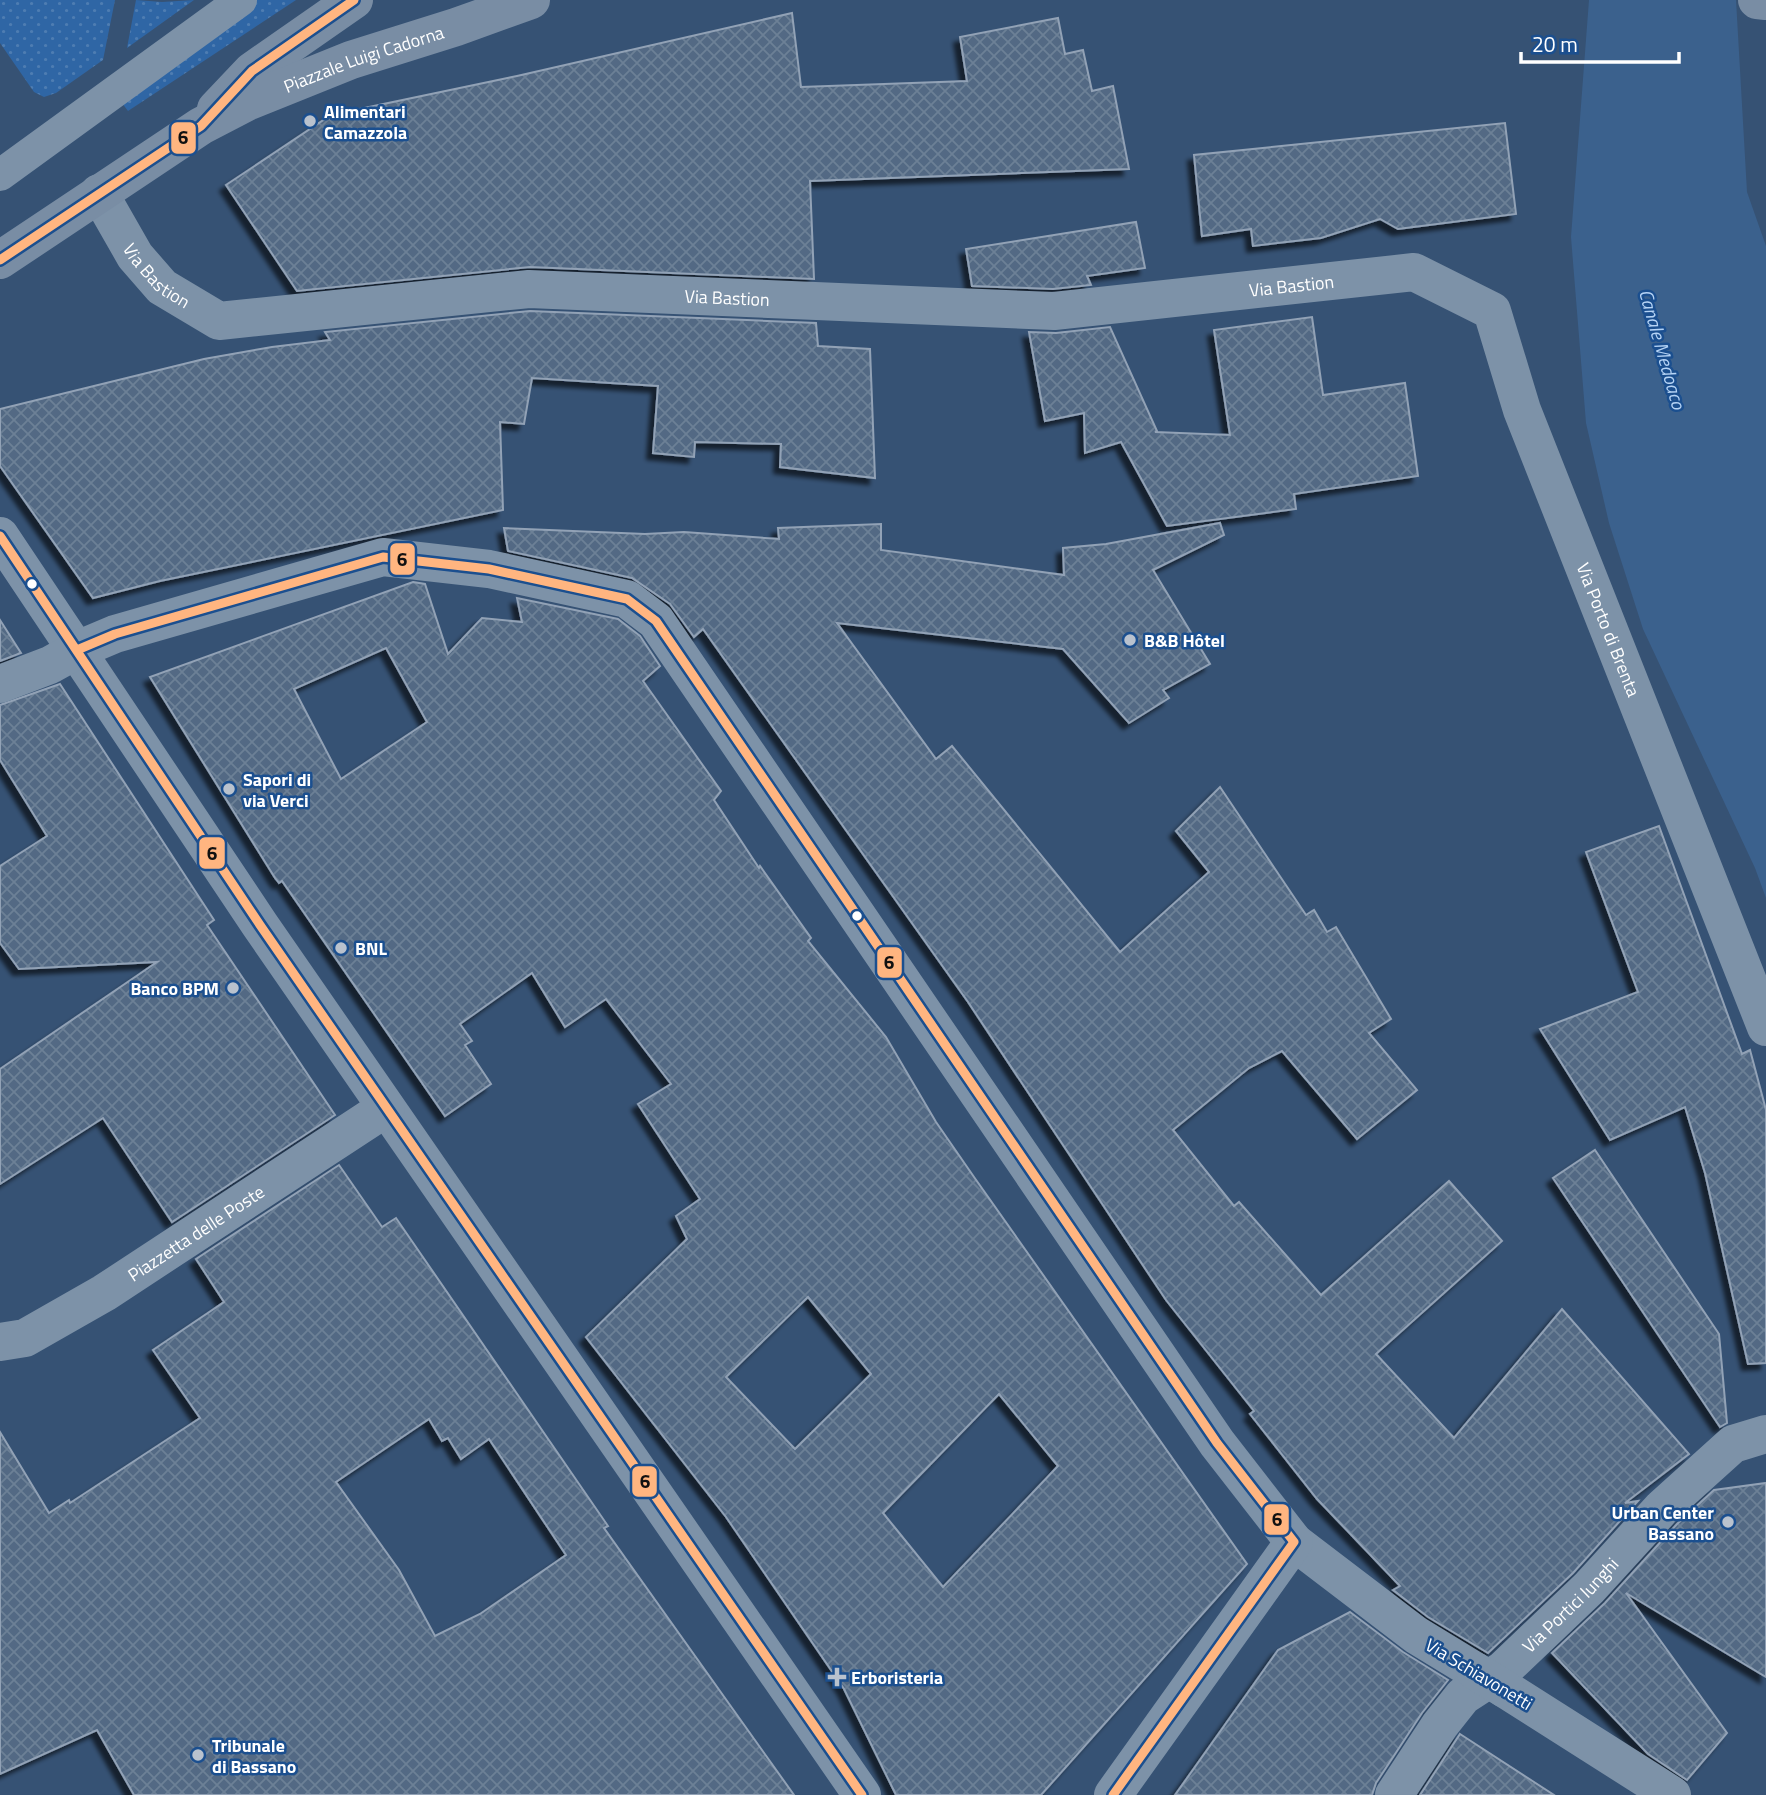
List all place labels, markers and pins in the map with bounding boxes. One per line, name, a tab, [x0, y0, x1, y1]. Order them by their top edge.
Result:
place label: Alimentari Camazzola	[324, 98, 407, 146]
marker: Alimentari Camazzola	[302, 113, 318, 129]
unlabelled marker	[25, 577, 39, 591]
place label: B&B Hôtel	[1144, 627, 1225, 654]
marker: B&B Hôtel	[1122, 632, 1138, 648]
place label: Sapori di via Verci	[243, 766, 311, 814]
marker: Sapori di via Verci	[221, 781, 237, 797]
unlabelled marker	[850, 909, 864, 923]
place label: BNL	[355, 935, 387, 962]
marker: BNL	[333, 940, 349, 956]
place label: Banco BPM	[130, 975, 219, 1002]
marker: Banco BPM	[225, 980, 241, 996]
place label: Urban Center Bassano	[1612, 1499, 1714, 1547]
marker: Urban Center Bassano	[1720, 1514, 1736, 1530]
place label: Erboristeria	[851, 1664, 943, 1691]
marker: Erboristeria	[829, 1669, 845, 1685]
place label: Tribunale di Bassano	[212, 1732, 296, 1780]
marker: Tribunale di Bassano	[190, 1747, 206, 1763]

